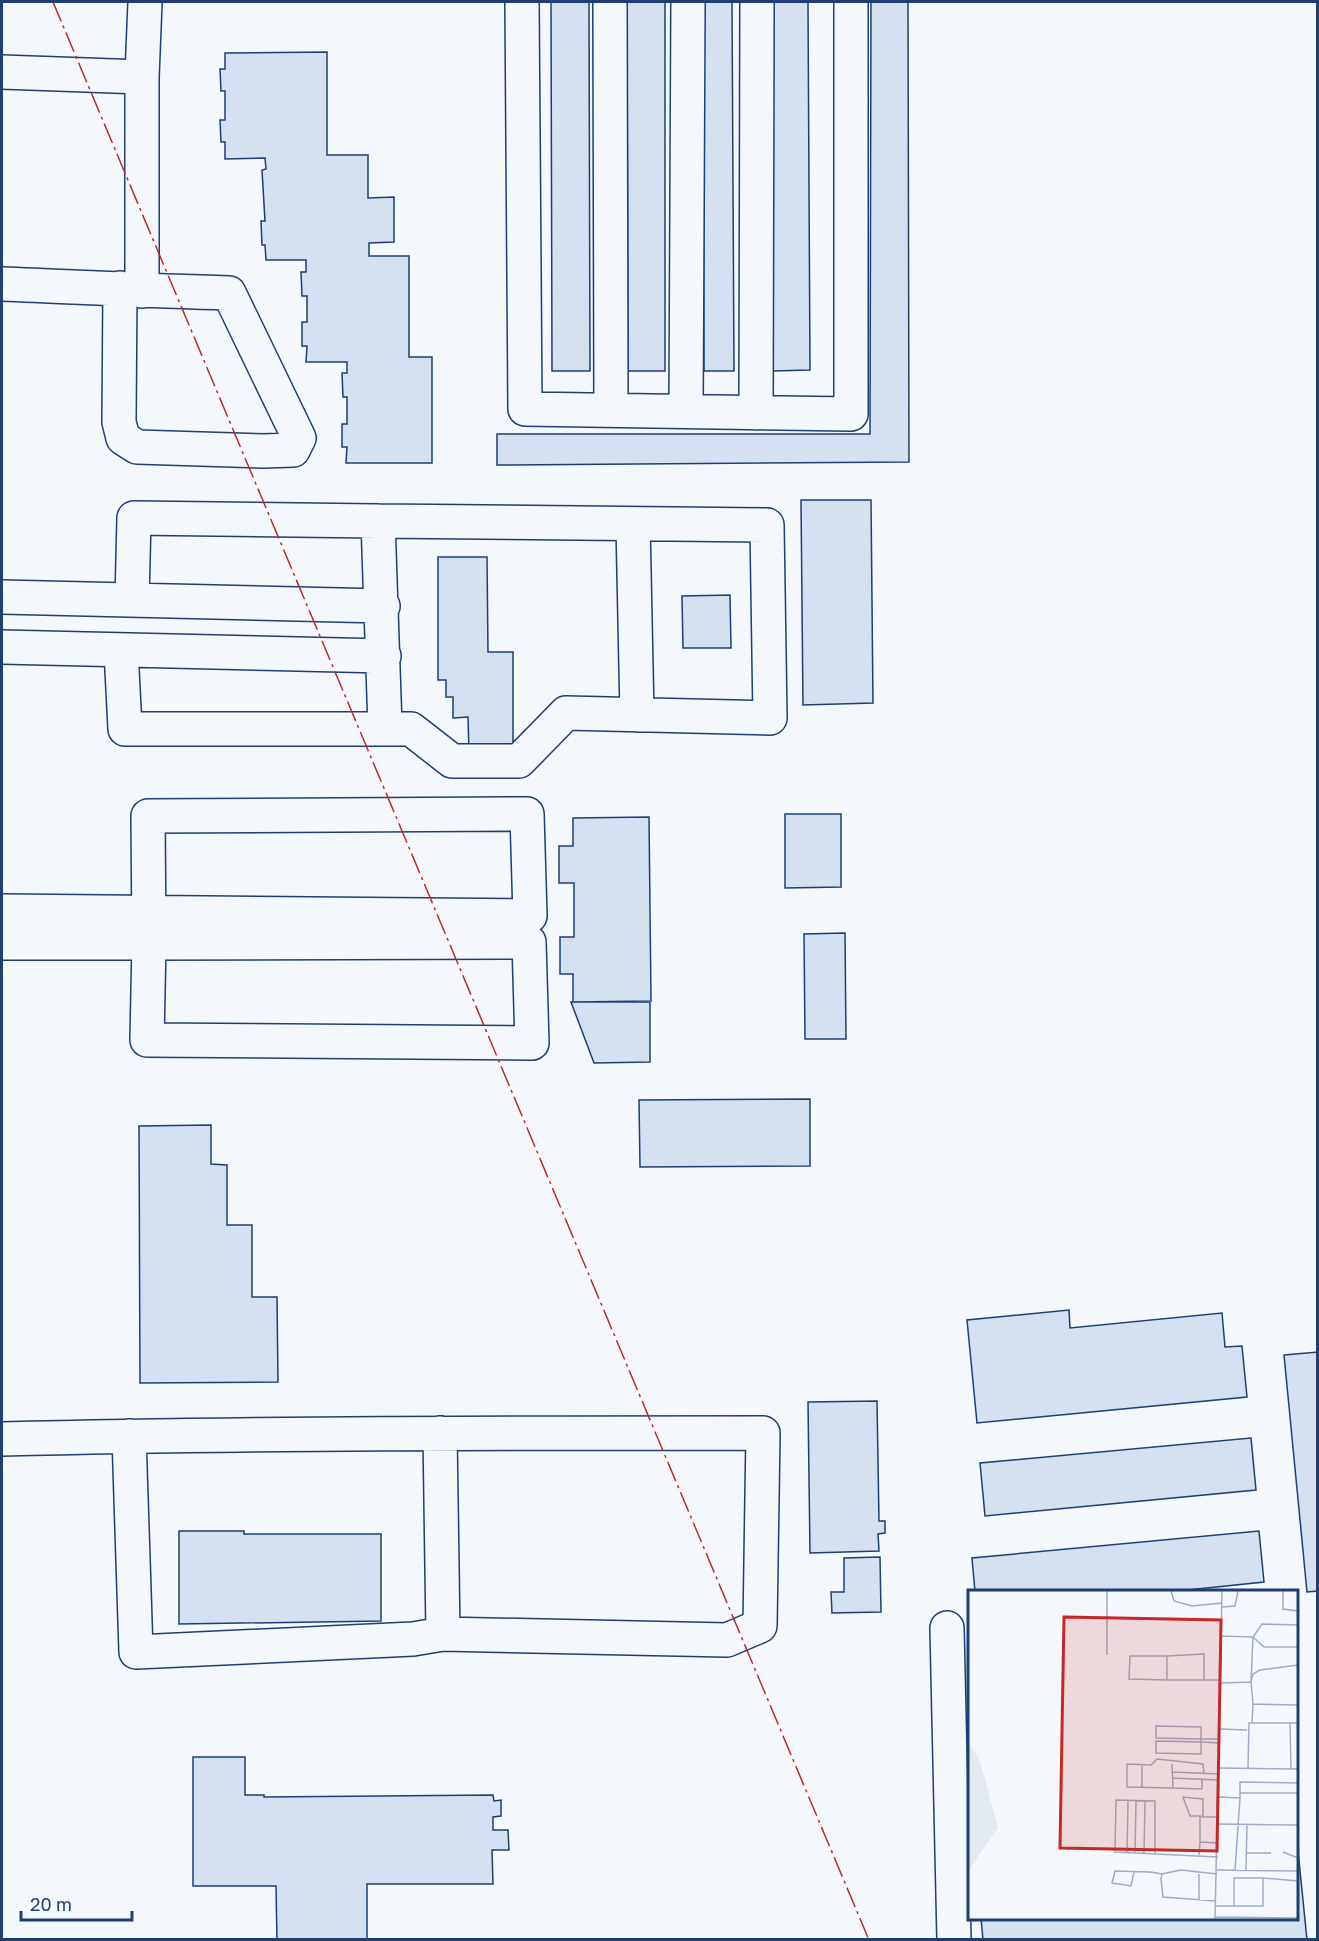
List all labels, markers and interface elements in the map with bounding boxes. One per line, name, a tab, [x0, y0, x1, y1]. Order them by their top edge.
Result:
inset map	[968, 1590, 1298, 1920]
scale bar	[21, 1884, 132, 1922]
text: 20 m	[30, 1893, 72, 1915]

